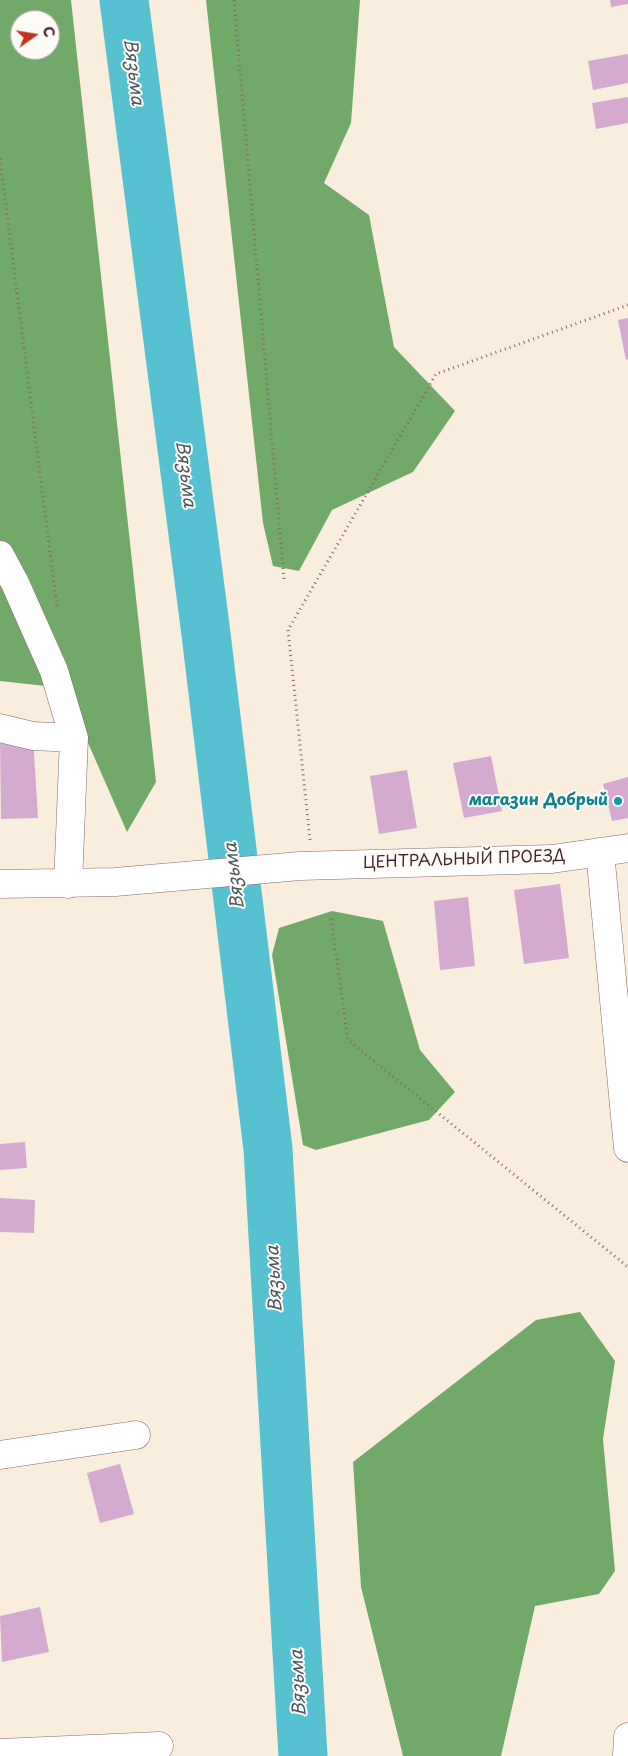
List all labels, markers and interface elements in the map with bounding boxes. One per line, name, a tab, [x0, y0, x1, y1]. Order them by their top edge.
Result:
north arrow	[10, 10, 60, 60]
text: С	[38, 24, 61, 39]
water label: Вязьма	[118, 37, 148, 107]
water label: Вязьма	[170, 439, 200, 509]
place label: магазин Добрый	[469, 791, 608, 811]
marker: магазин Добрый	[612, 795, 624, 807]
water label: Вязьма	[220, 841, 250, 911]
street label: ЦЕНТРАЛЬНЫЙ ПРОЕЗД	[362, 847, 566, 873]
water label: Вязьма	[262, 1245, 288, 1313]
water label: Вязьма	[286, 1649, 312, 1717]

